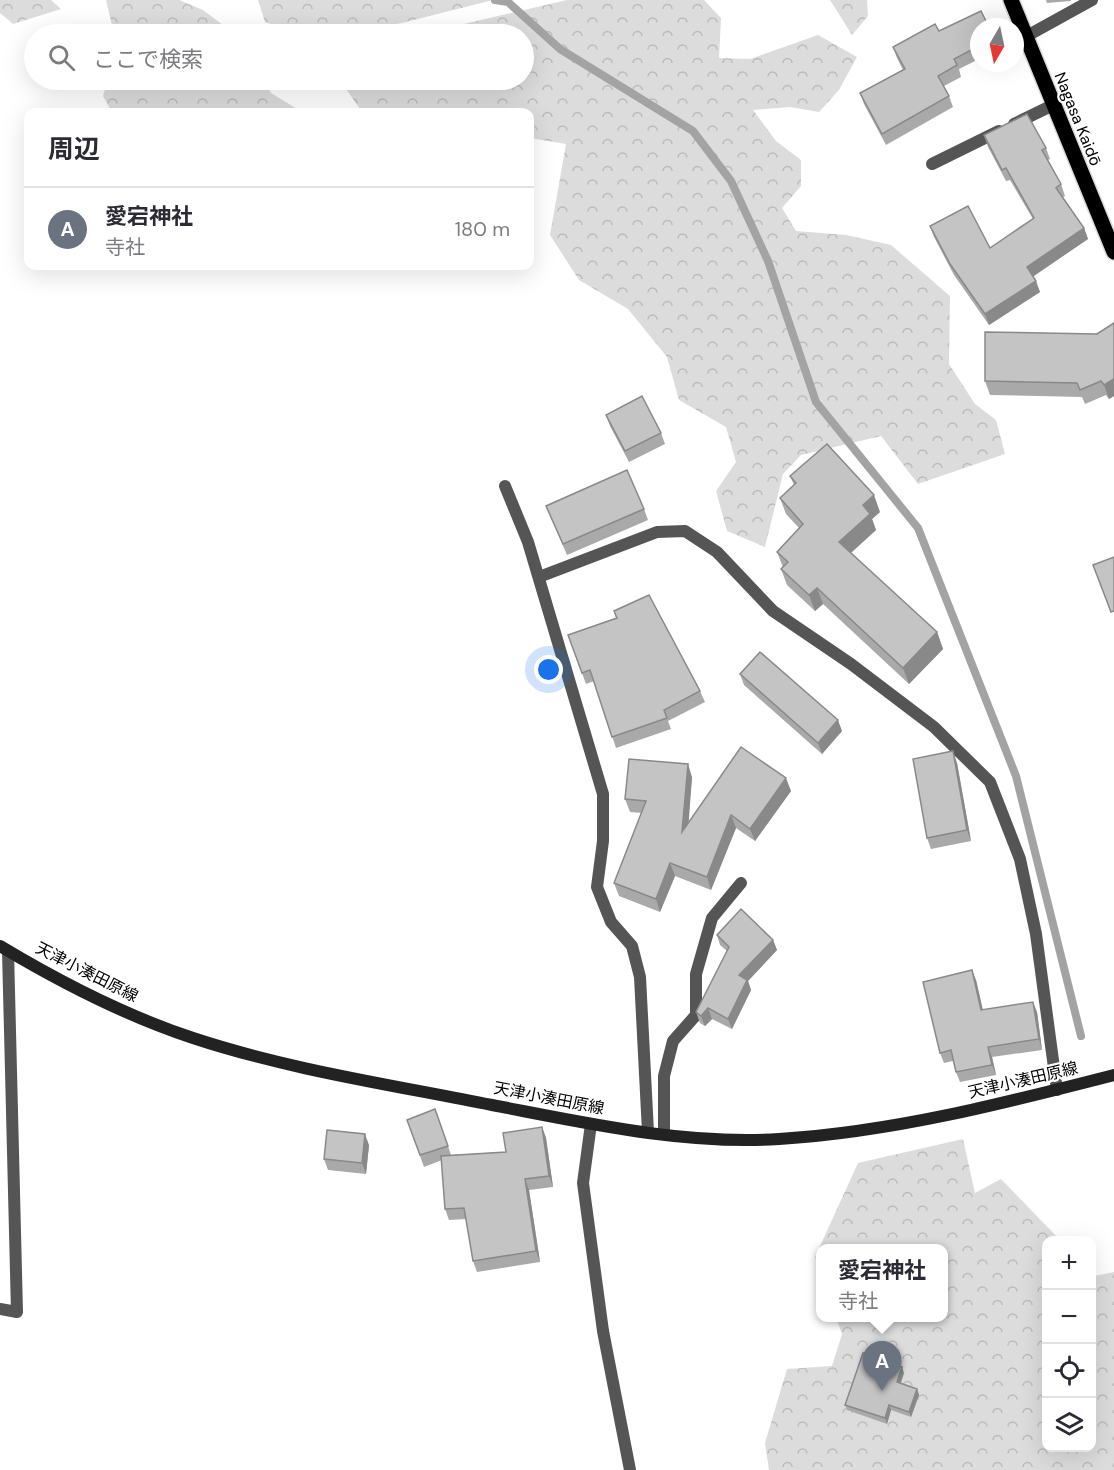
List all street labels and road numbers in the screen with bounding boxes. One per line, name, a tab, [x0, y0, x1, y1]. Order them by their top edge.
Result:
street label: Nagasa Kaidō	[1050, 69, 1106, 169]
street label: 天津小湊田原線	[32, 937, 142, 1007]
street label: 天津小湊田原線	[966, 1057, 1080, 1103]
street label: 天津小湊田原線	[492, 1077, 606, 1119]

